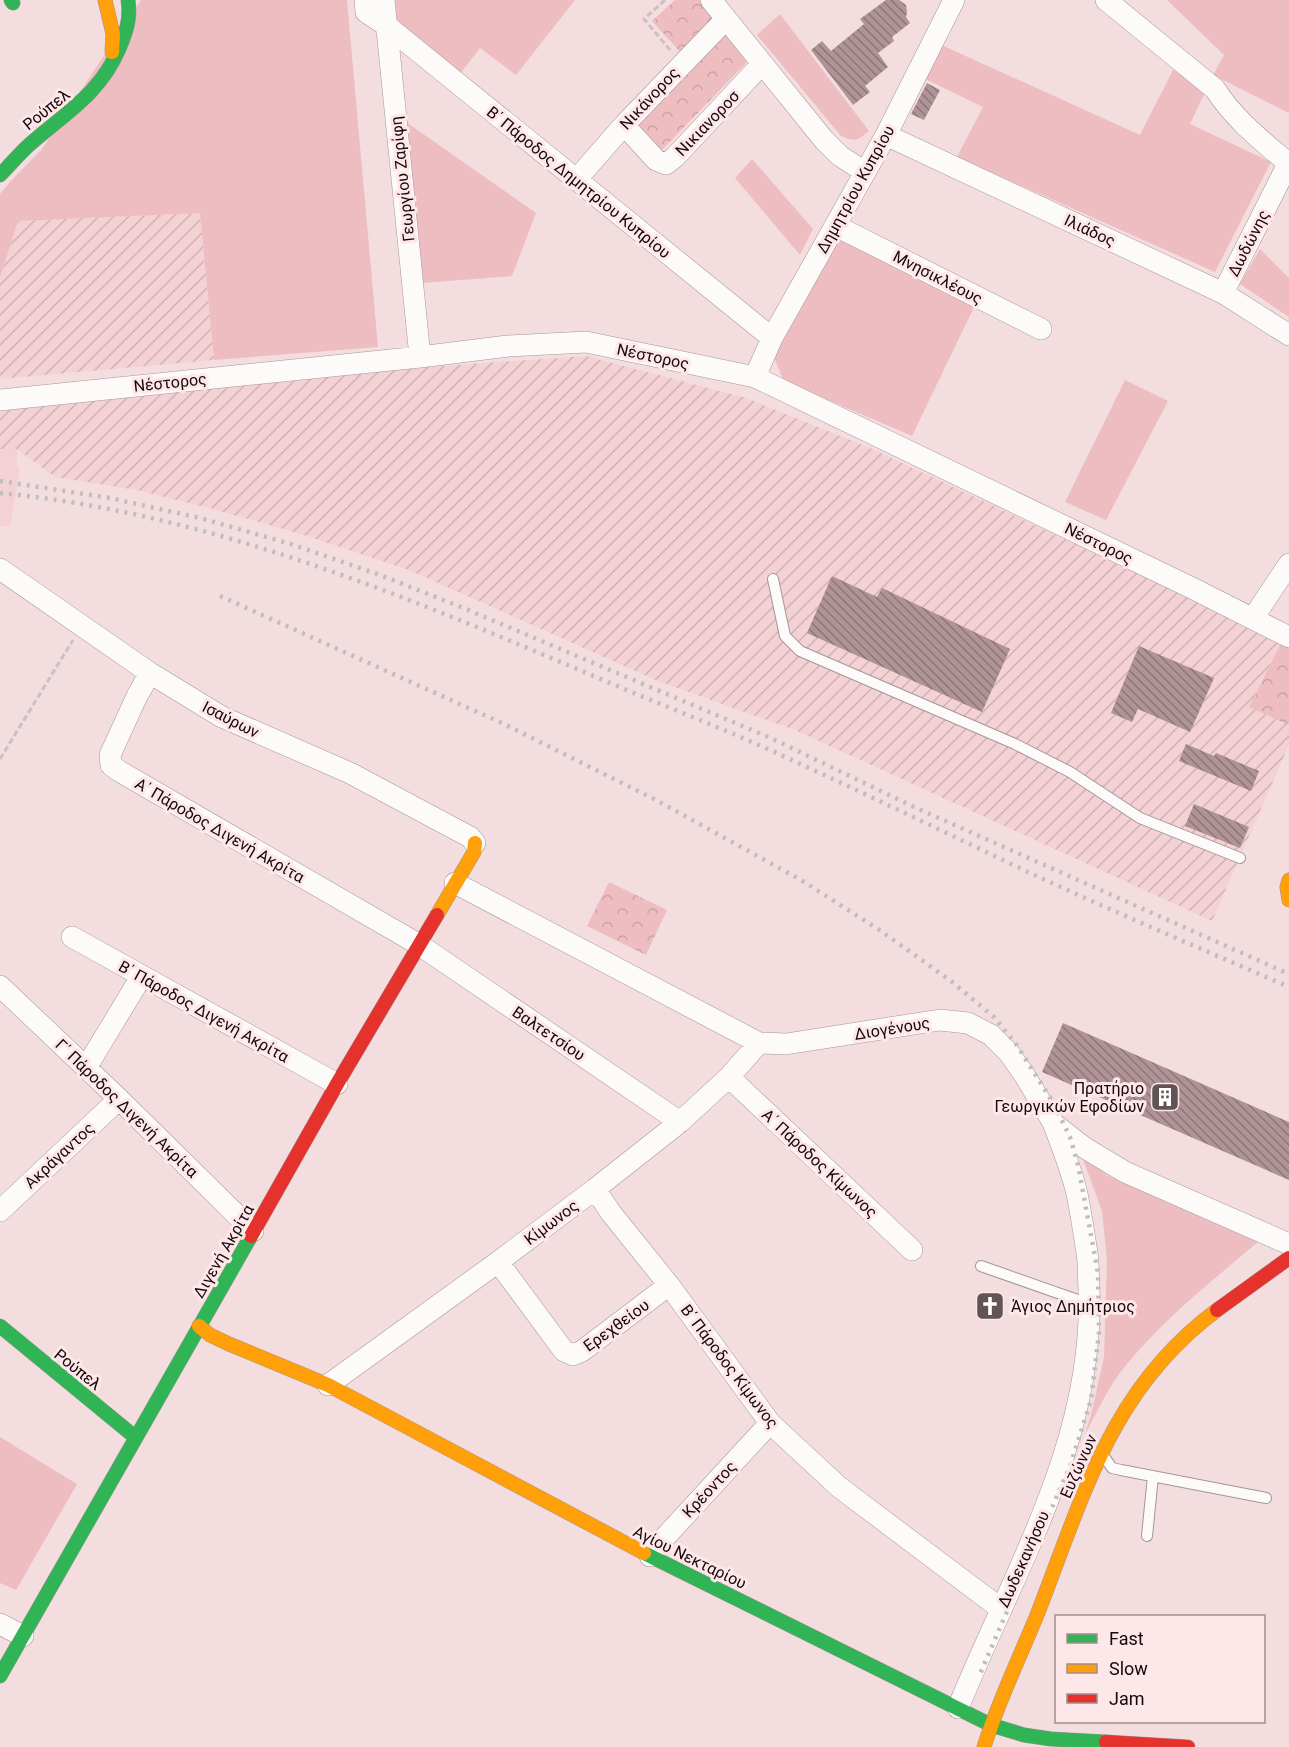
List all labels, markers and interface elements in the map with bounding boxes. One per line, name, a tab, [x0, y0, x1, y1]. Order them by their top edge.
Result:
street label: Νικάνορος	[616, 63, 683, 133]
street label: Ρούπελ	[19, 85, 74, 134]
street label: Νικιανοροσ	[671, 87, 743, 160]
street label: Β΄ Πάροδος Δημητρίου Κυπρίου	[483, 102, 674, 262]
street label: Γεωργίου Ζαρίφη	[386, 115, 419, 243]
street label: Δημητρίου Κυπρίου	[812, 122, 898, 256]
street label: Δωδώνης	[1224, 207, 1273, 280]
street label: Ιλιάδος	[1061, 210, 1118, 251]
street label: Μνησικλέους	[890, 247, 986, 308]
street label: Νέστορος	[615, 340, 691, 373]
street label: Νέστορος	[133, 369, 207, 396]
street label: Νέστορος	[1062, 519, 1136, 568]
street label: Ισαύρων	[199, 697, 263, 742]
street label: Α΄ Πάροδος Διγενή Ακρίτα	[132, 774, 308, 887]
street label: Β΄ Πάροδος Διγενή Ακρίτα	[115, 957, 292, 1066]
street label: Βαλτετσίου	[509, 1002, 589, 1065]
street label: Διογένους	[853, 1013, 931, 1044]
street label: Γ΄ Πάροδος Διγενή Ακρίτα	[51, 1035, 202, 1181]
place label: Πρατήριο Γεωργικών Εφοδίων	[995, 1079, 1144, 1116]
building icon: Πρατήριο Γεωργικών Εφοδίων	[1149, 1081, 1181, 1113]
street label: Α΄ Πάροδος Κίμωνος	[758, 1105, 881, 1222]
street label: Ακράγαντος	[21, 1118, 98, 1192]
street label: Κίμωνος	[521, 1196, 582, 1249]
street label: Διγενή Ακρίτα	[189, 1201, 258, 1301]
church icon: Άγιος Δημήτριος	[974, 1290, 1006, 1322]
street label: Ερεχθείου	[580, 1295, 653, 1356]
place label: Άγιος Δημήτριος	[1011, 1297, 1135, 1316]
street label: Β΄ Πάροδος Κίμωνος	[677, 1301, 782, 1432]
street label: Ρούπελ	[50, 1345, 105, 1394]
street label: Ευζώνων	[1056, 1431, 1101, 1501]
street label: Κρέοντος	[678, 1457, 740, 1522]
street label: Δωδεκανήσου	[994, 1508, 1053, 1611]
street label: Αγίου Νεκταρίου	[630, 1522, 749, 1593]
legend	[1055, 1615, 1265, 1723]
text: Fast	[1109, 1628, 1144, 1649]
text: Slow	[1109, 1658, 1148, 1679]
text: Jam	[1109, 1688, 1145, 1709]

